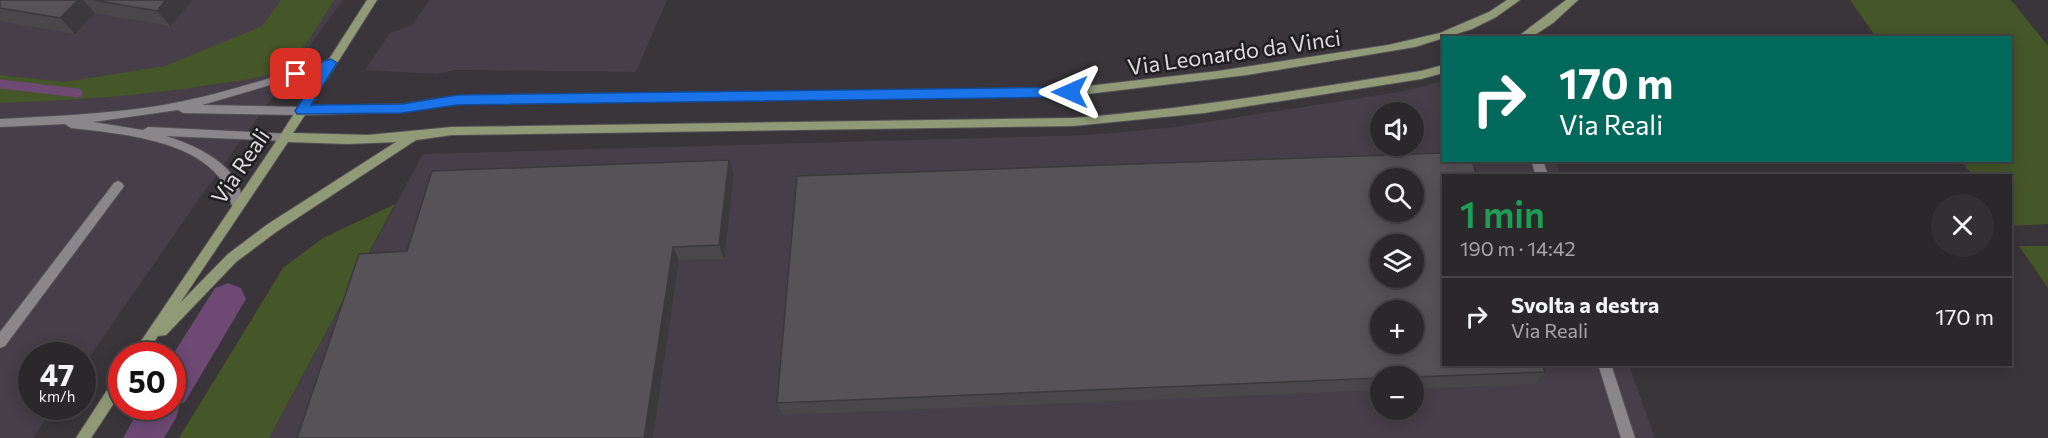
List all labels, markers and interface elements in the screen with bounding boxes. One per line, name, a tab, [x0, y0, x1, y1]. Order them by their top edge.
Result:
street label: Via Leonardo da Vinci	[1126, 24, 1342, 80]
pin	[270, 48, 321, 99]
text: 170 m	[1559, 56, 1673, 108]
icon: arrive	[279, 57, 312, 90]
position arrow	[1038, 60, 1102, 124]
icon: right	[1460, 60, 1538, 138]
map controls	[1370, 102, 1424, 420]
button: sound	[1370, 102, 1424, 156]
text: Via Reali	[1559, 108, 1663, 141]
street label: Via Reali	[205, 123, 275, 209]
button: search	[1370, 168, 1424, 222]
text: 1 min	[1460, 191, 1545, 235]
button: close	[1931, 194, 1994, 257]
button: layers	[1370, 234, 1424, 288]
text: 190 m · 14:42	[1460, 236, 1575, 260]
text: Svolta a destra	[1511, 291, 1659, 318]
button: +	[1370, 300, 1424, 354]
icon: right	[1460, 300, 1493, 333]
text: 170 m	[1935, 303, 1994, 330]
text: Via Reali	[1511, 318, 1588, 342]
speed limit sign: 50	[108, 342, 186, 420]
text: 47	[40, 355, 74, 392]
button: −	[1370, 366, 1424, 420]
text: km/h	[39, 387, 75, 405]

